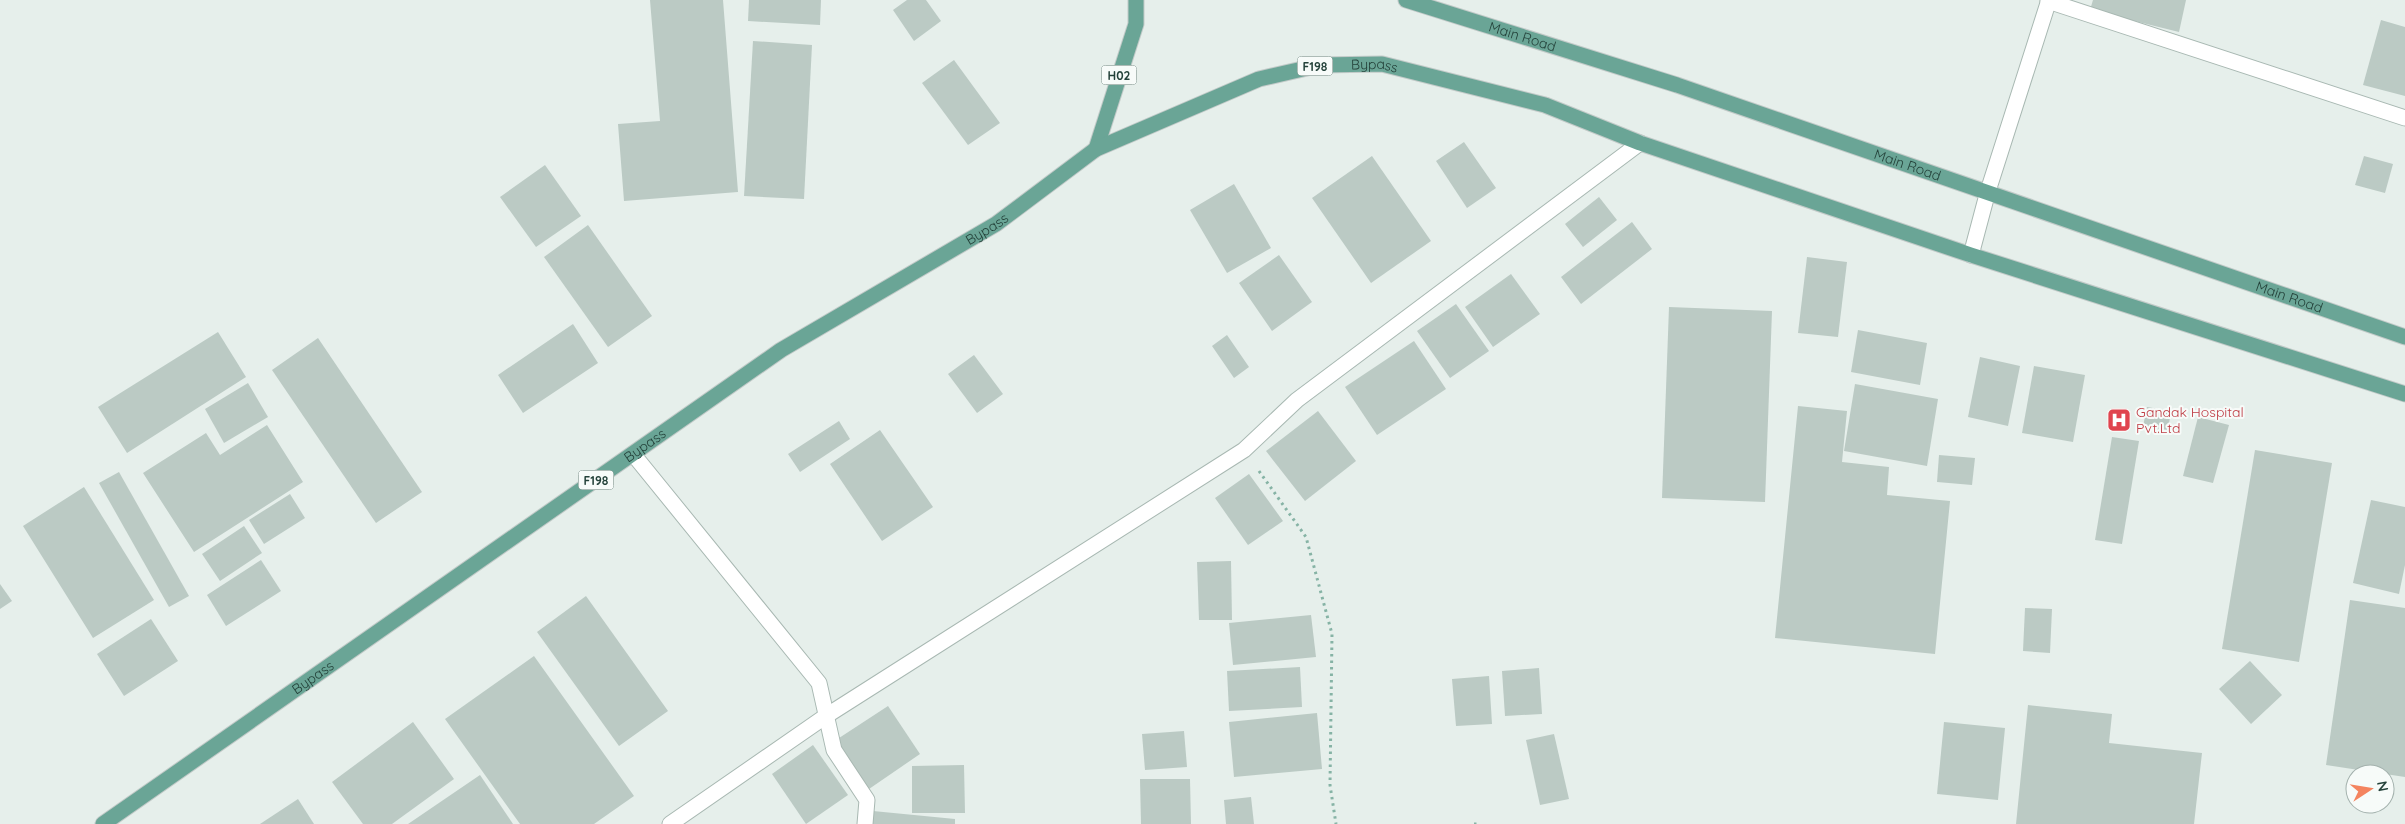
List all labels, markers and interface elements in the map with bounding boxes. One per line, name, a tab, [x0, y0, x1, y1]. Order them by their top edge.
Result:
street label: Main Road	[1486, 17, 1558, 56]
street label: Bypass	[1351, 55, 1400, 77]
road number: F198	[1298, 56, 1332, 76]
road number: H02	[1102, 66, 1136, 84]
street label: Main Road	[1872, 145, 1943, 185]
street label: Bypass	[962, 209, 1012, 249]
street label: Main Road	[2253, 277, 2325, 317]
place label: Gandak Hospital Pvt.Ltd	[2136, 403, 2244, 437]
hospital icon: Gandak Hospital Pvt.Ltd	[2106, 407, 2132, 433]
street label: Bypass	[620, 424, 669, 466]
road number: F198	[578, 470, 614, 490]
street label: Bypass	[288, 656, 337, 698]
north arrow	[2345, 764, 2395, 814]
text: N	[2373, 779, 2393, 793]

